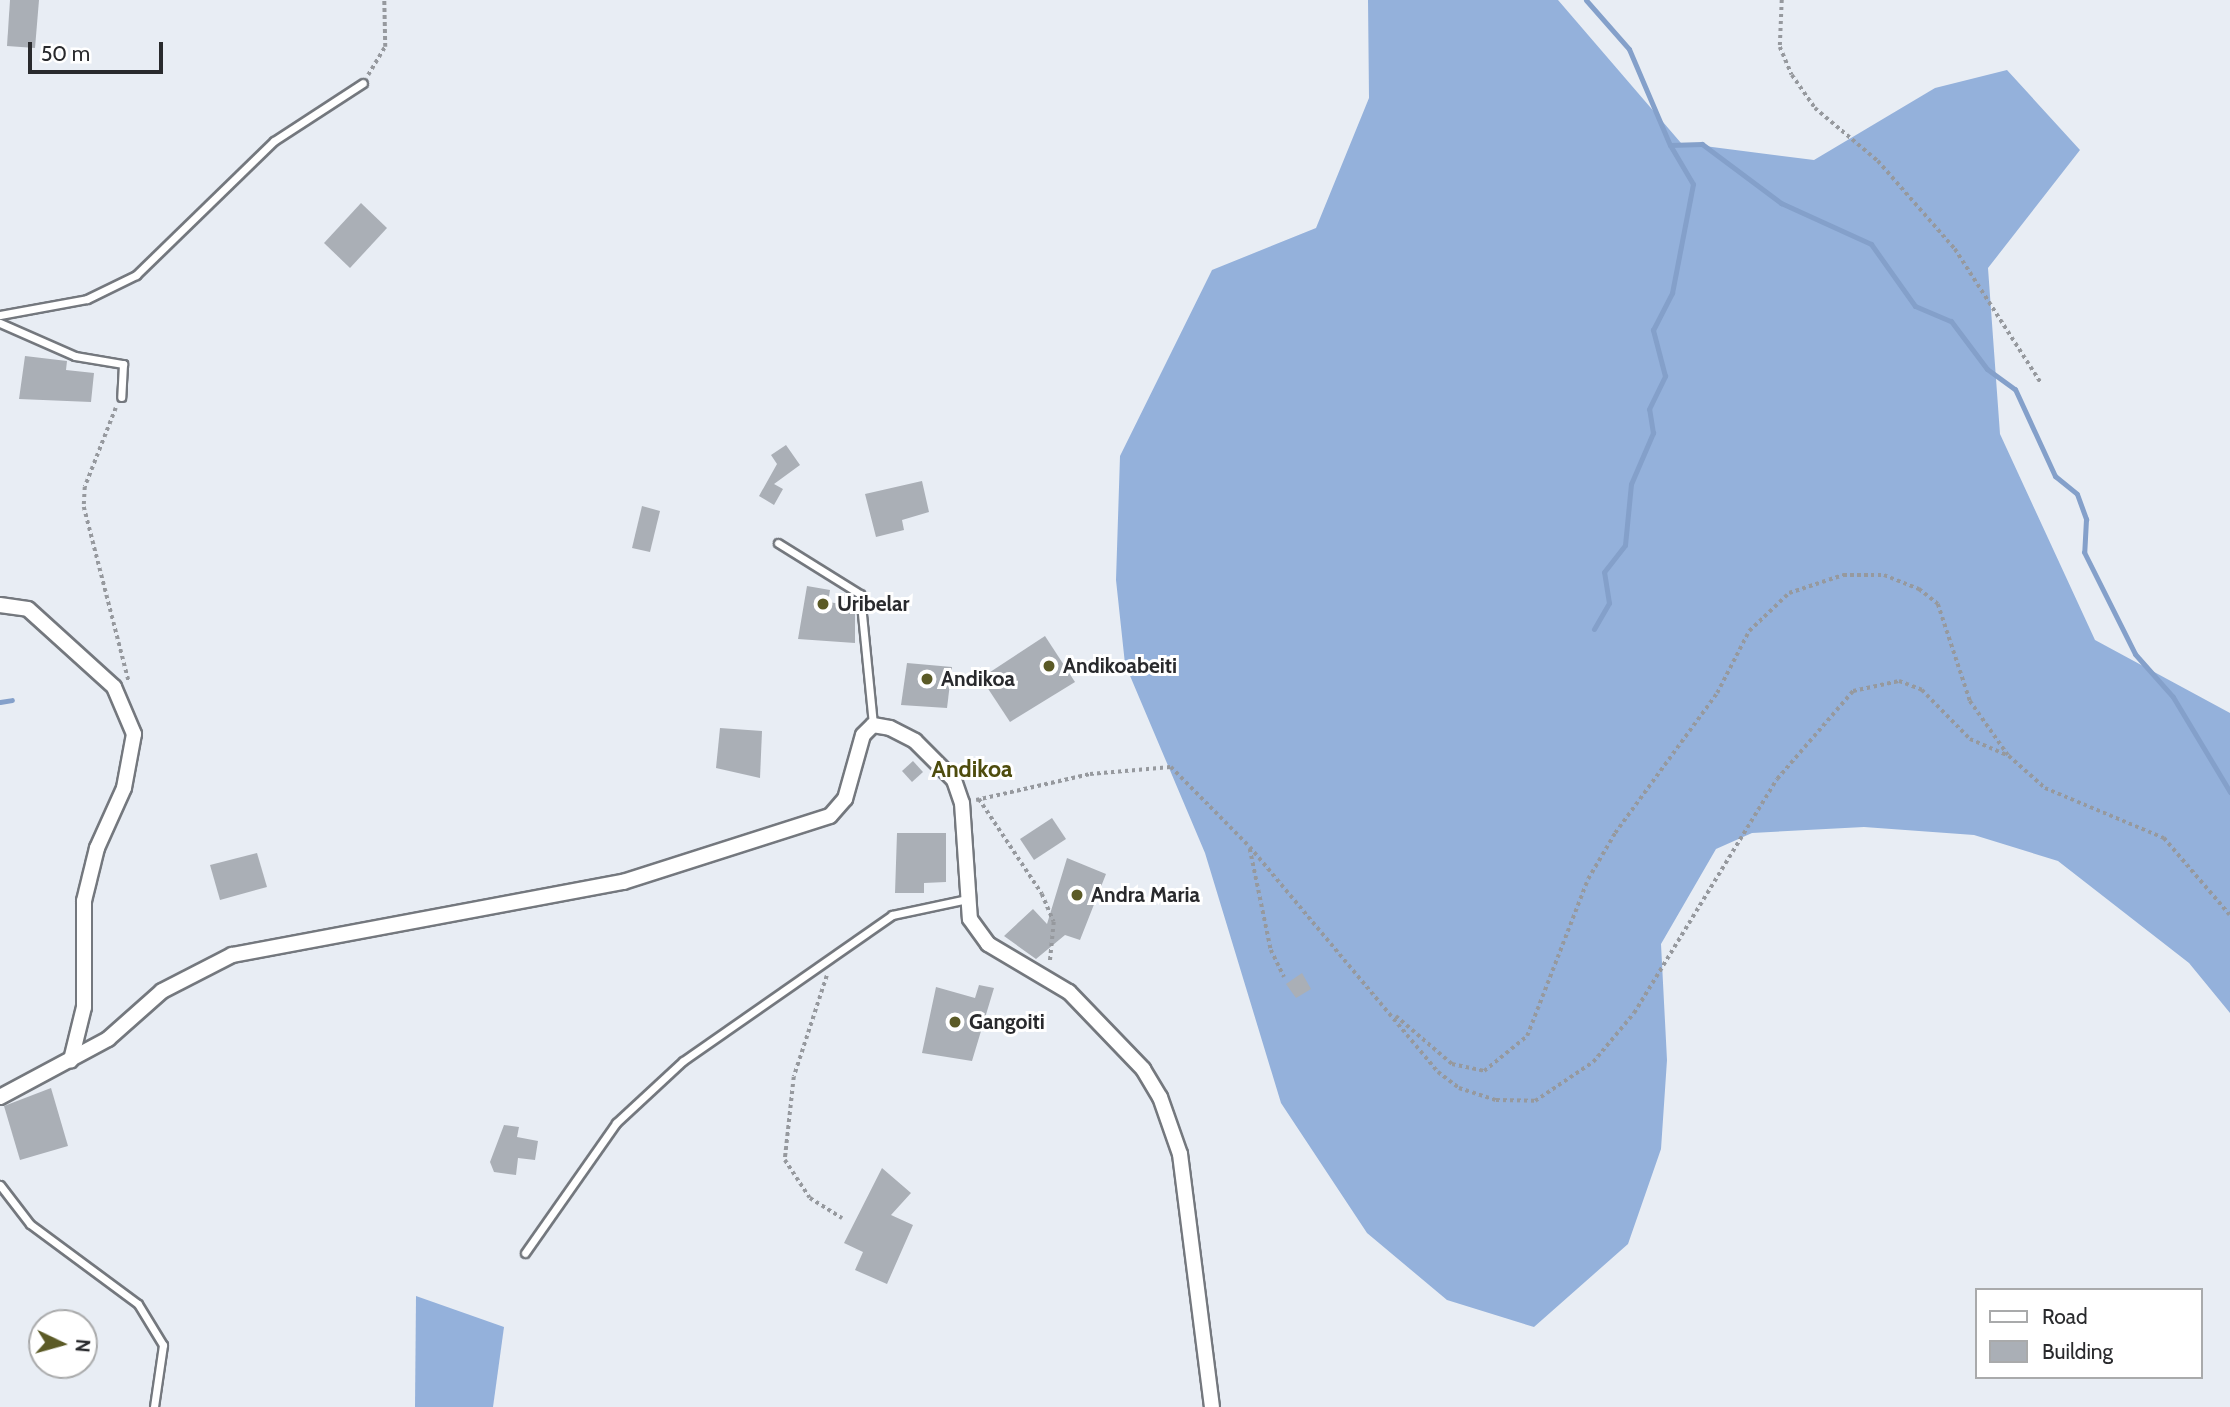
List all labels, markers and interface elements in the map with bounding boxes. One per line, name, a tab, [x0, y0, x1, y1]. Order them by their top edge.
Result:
scale bar	[32, 28, 166, 72]
text: 50 m	[41, 41, 90, 66]
place label: Uribelar	[837, 591, 909, 617]
marker: Uribelar	[815, 596, 831, 612]
place label: Andikoabeiti	[1063, 653, 1177, 679]
marker: Andikoabeiti	[1041, 658, 1057, 674]
place label: Andikoa	[941, 666, 1015, 692]
marker: Andikoa	[919, 671, 935, 687]
district label: Andikoa	[932, 755, 1012, 783]
place label: Andra Maria	[1091, 882, 1200, 908]
marker: Andra Maria	[1069, 887, 1085, 903]
place label: Gangoiti	[969, 1009, 1045, 1035]
marker: Gangoiti	[947, 1014, 963, 1030]
legend	[1974, 1288, 2202, 1379]
text: Road	[2042, 1304, 2088, 1329]
north arrow	[28, 1309, 98, 1379]
text: N	[70, 1338, 94, 1353]
text: Building	[2042, 1339, 2113, 1364]

